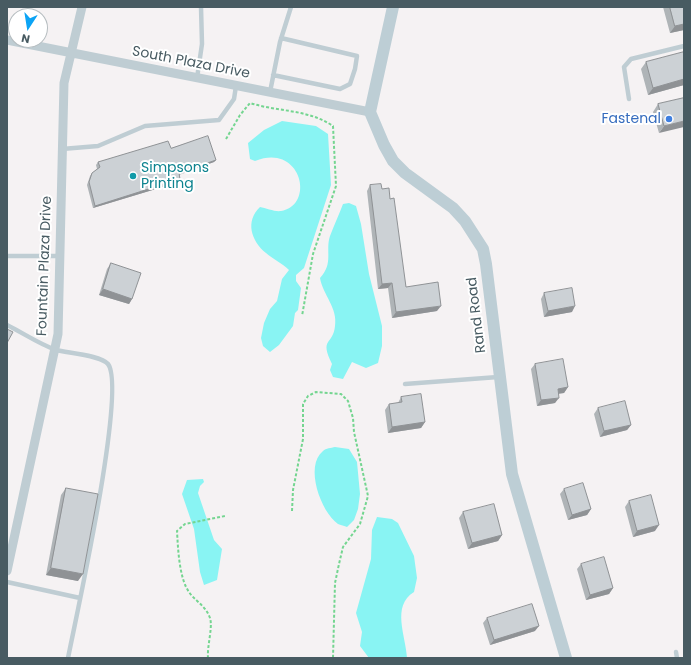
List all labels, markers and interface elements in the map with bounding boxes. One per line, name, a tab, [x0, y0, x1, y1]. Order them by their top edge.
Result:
north arrow	[8, 8, 48, 48]
text: N	[20, 30, 31, 47]
street label: South Plaza Drive	[131, 43, 251, 83]
place label: Fastenal	[602, 111, 661, 127]
marker: Fastenal	[664, 114, 674, 124]
place label: Simpsons Printing	[141, 160, 209, 192]
marker: Simpsons Printing	[128, 171, 138, 181]
street label: Fountain Plaza Drive	[34, 196, 56, 336]
street label: Rand Road	[464, 276, 490, 354]

